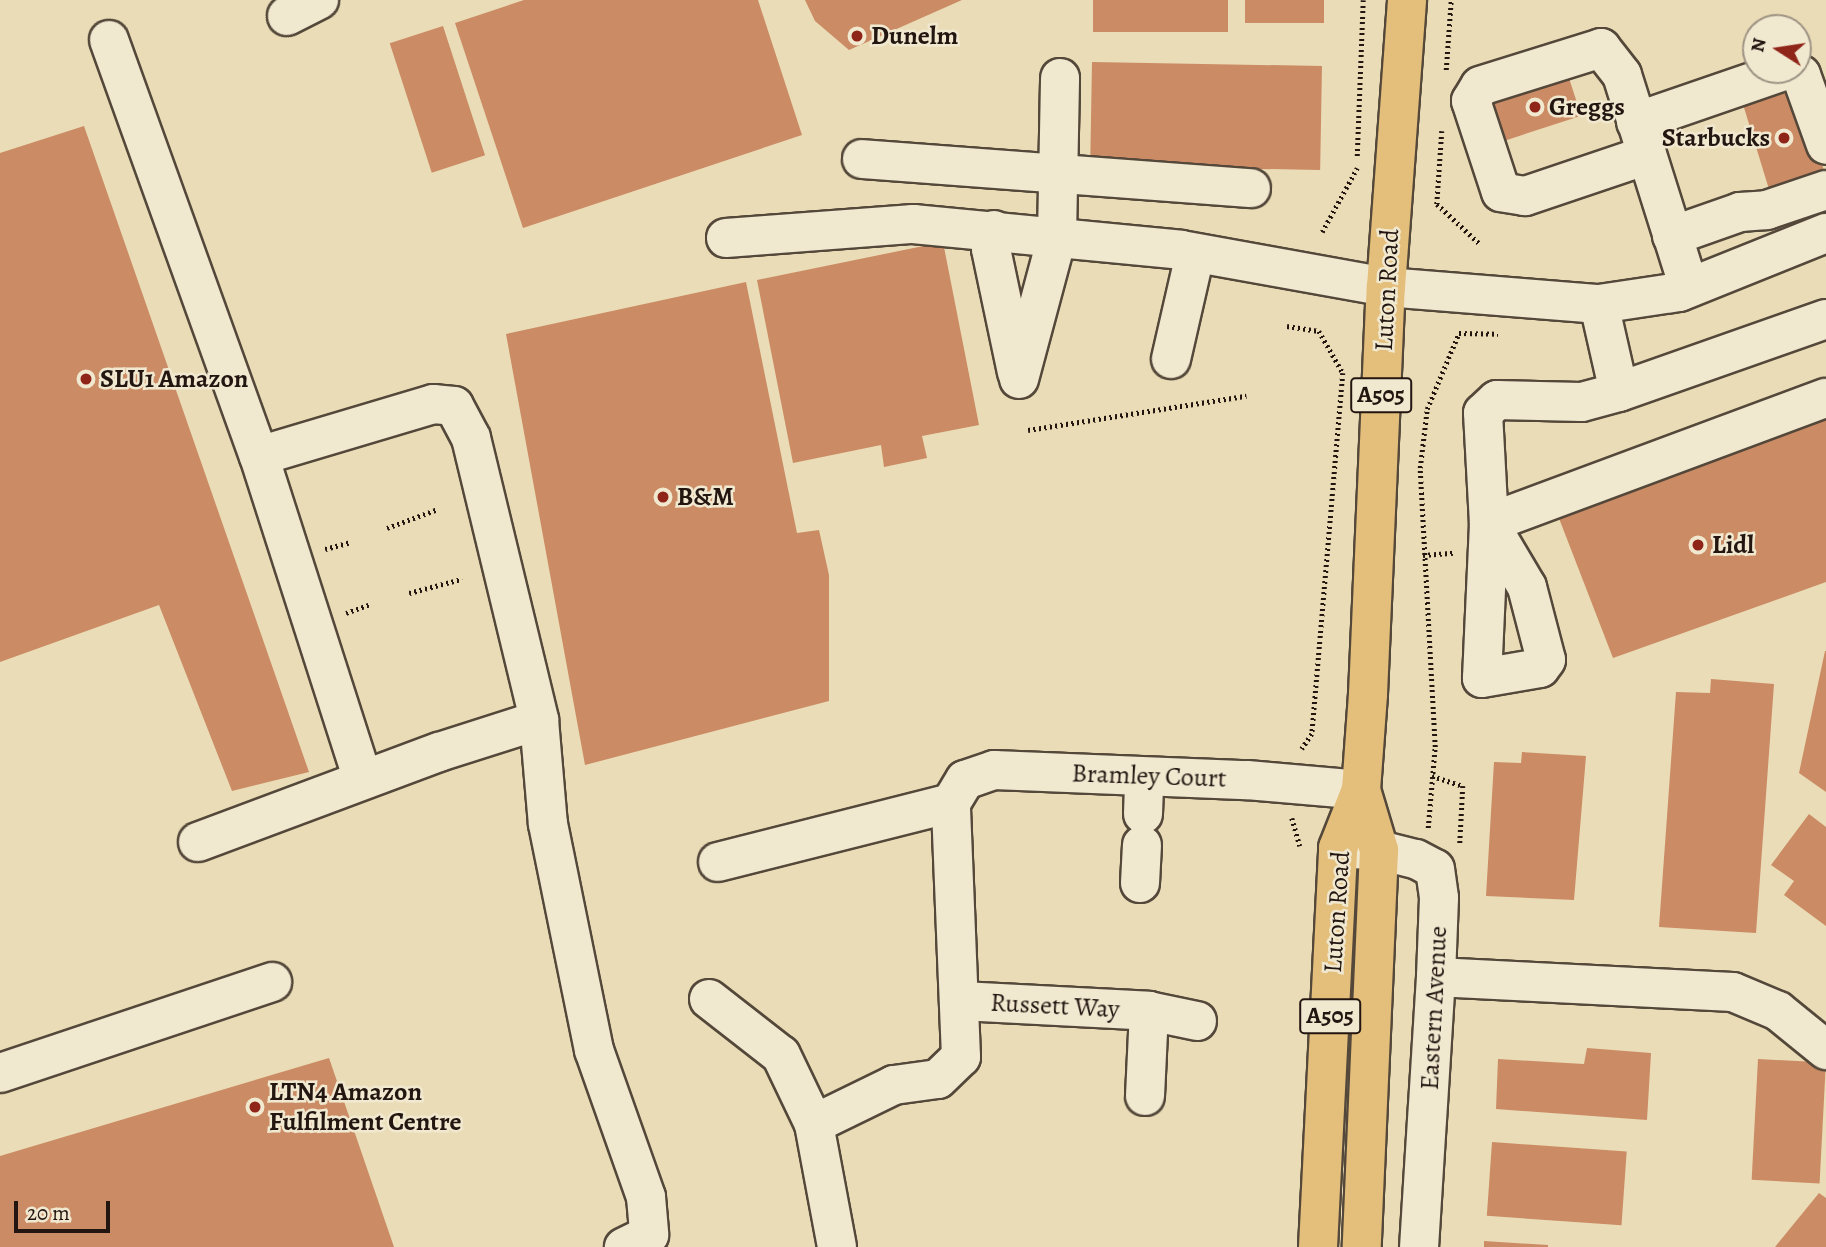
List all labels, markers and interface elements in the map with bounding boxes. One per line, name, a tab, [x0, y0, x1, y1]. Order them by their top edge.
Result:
north arrow	[1742, 14, 1812, 84]
place label: Dunelm	[871, 20, 958, 52]
marker: Dunelm	[849, 28, 865, 44]
text: N	[1744, 36, 1773, 55]
place label: Greggs	[1549, 91, 1625, 123]
marker: Greggs	[1527, 99, 1543, 115]
place label: Starbucks	[1662, 122, 1770, 154]
marker: Starbucks	[1776, 130, 1792, 146]
street label: Luton Road	[1368, 228, 1406, 352]
place label: SLU1 Amazon	[100, 363, 248, 395]
marker: SLU1 Amazon	[78, 371, 94, 387]
road number: A505	[1350, 374, 1412, 416]
place label: B&M	[677, 481, 734, 513]
marker: B&M	[655, 489, 671, 505]
place label: Lidl	[1712, 529, 1754, 561]
marker: Lidl	[1690, 537, 1706, 553]
street label: Bramley Court	[1071, 758, 1227, 794]
street label: Luton Road	[1317, 850, 1357, 974]
street label: Eastern Avenue	[1414, 925, 1454, 1091]
street label: Russett Way	[990, 987, 1120, 1025]
road number: A505	[1298, 996, 1362, 1036]
place label: LTN4 Amazon Fulfilment Centre	[269, 1076, 461, 1138]
marker: LTN4 Amazon Fulfilment Centre	[247, 1099, 263, 1115]
scale bar	[18, 1188, 114, 1232]
text: 20 m	[27, 1199, 70, 1227]

